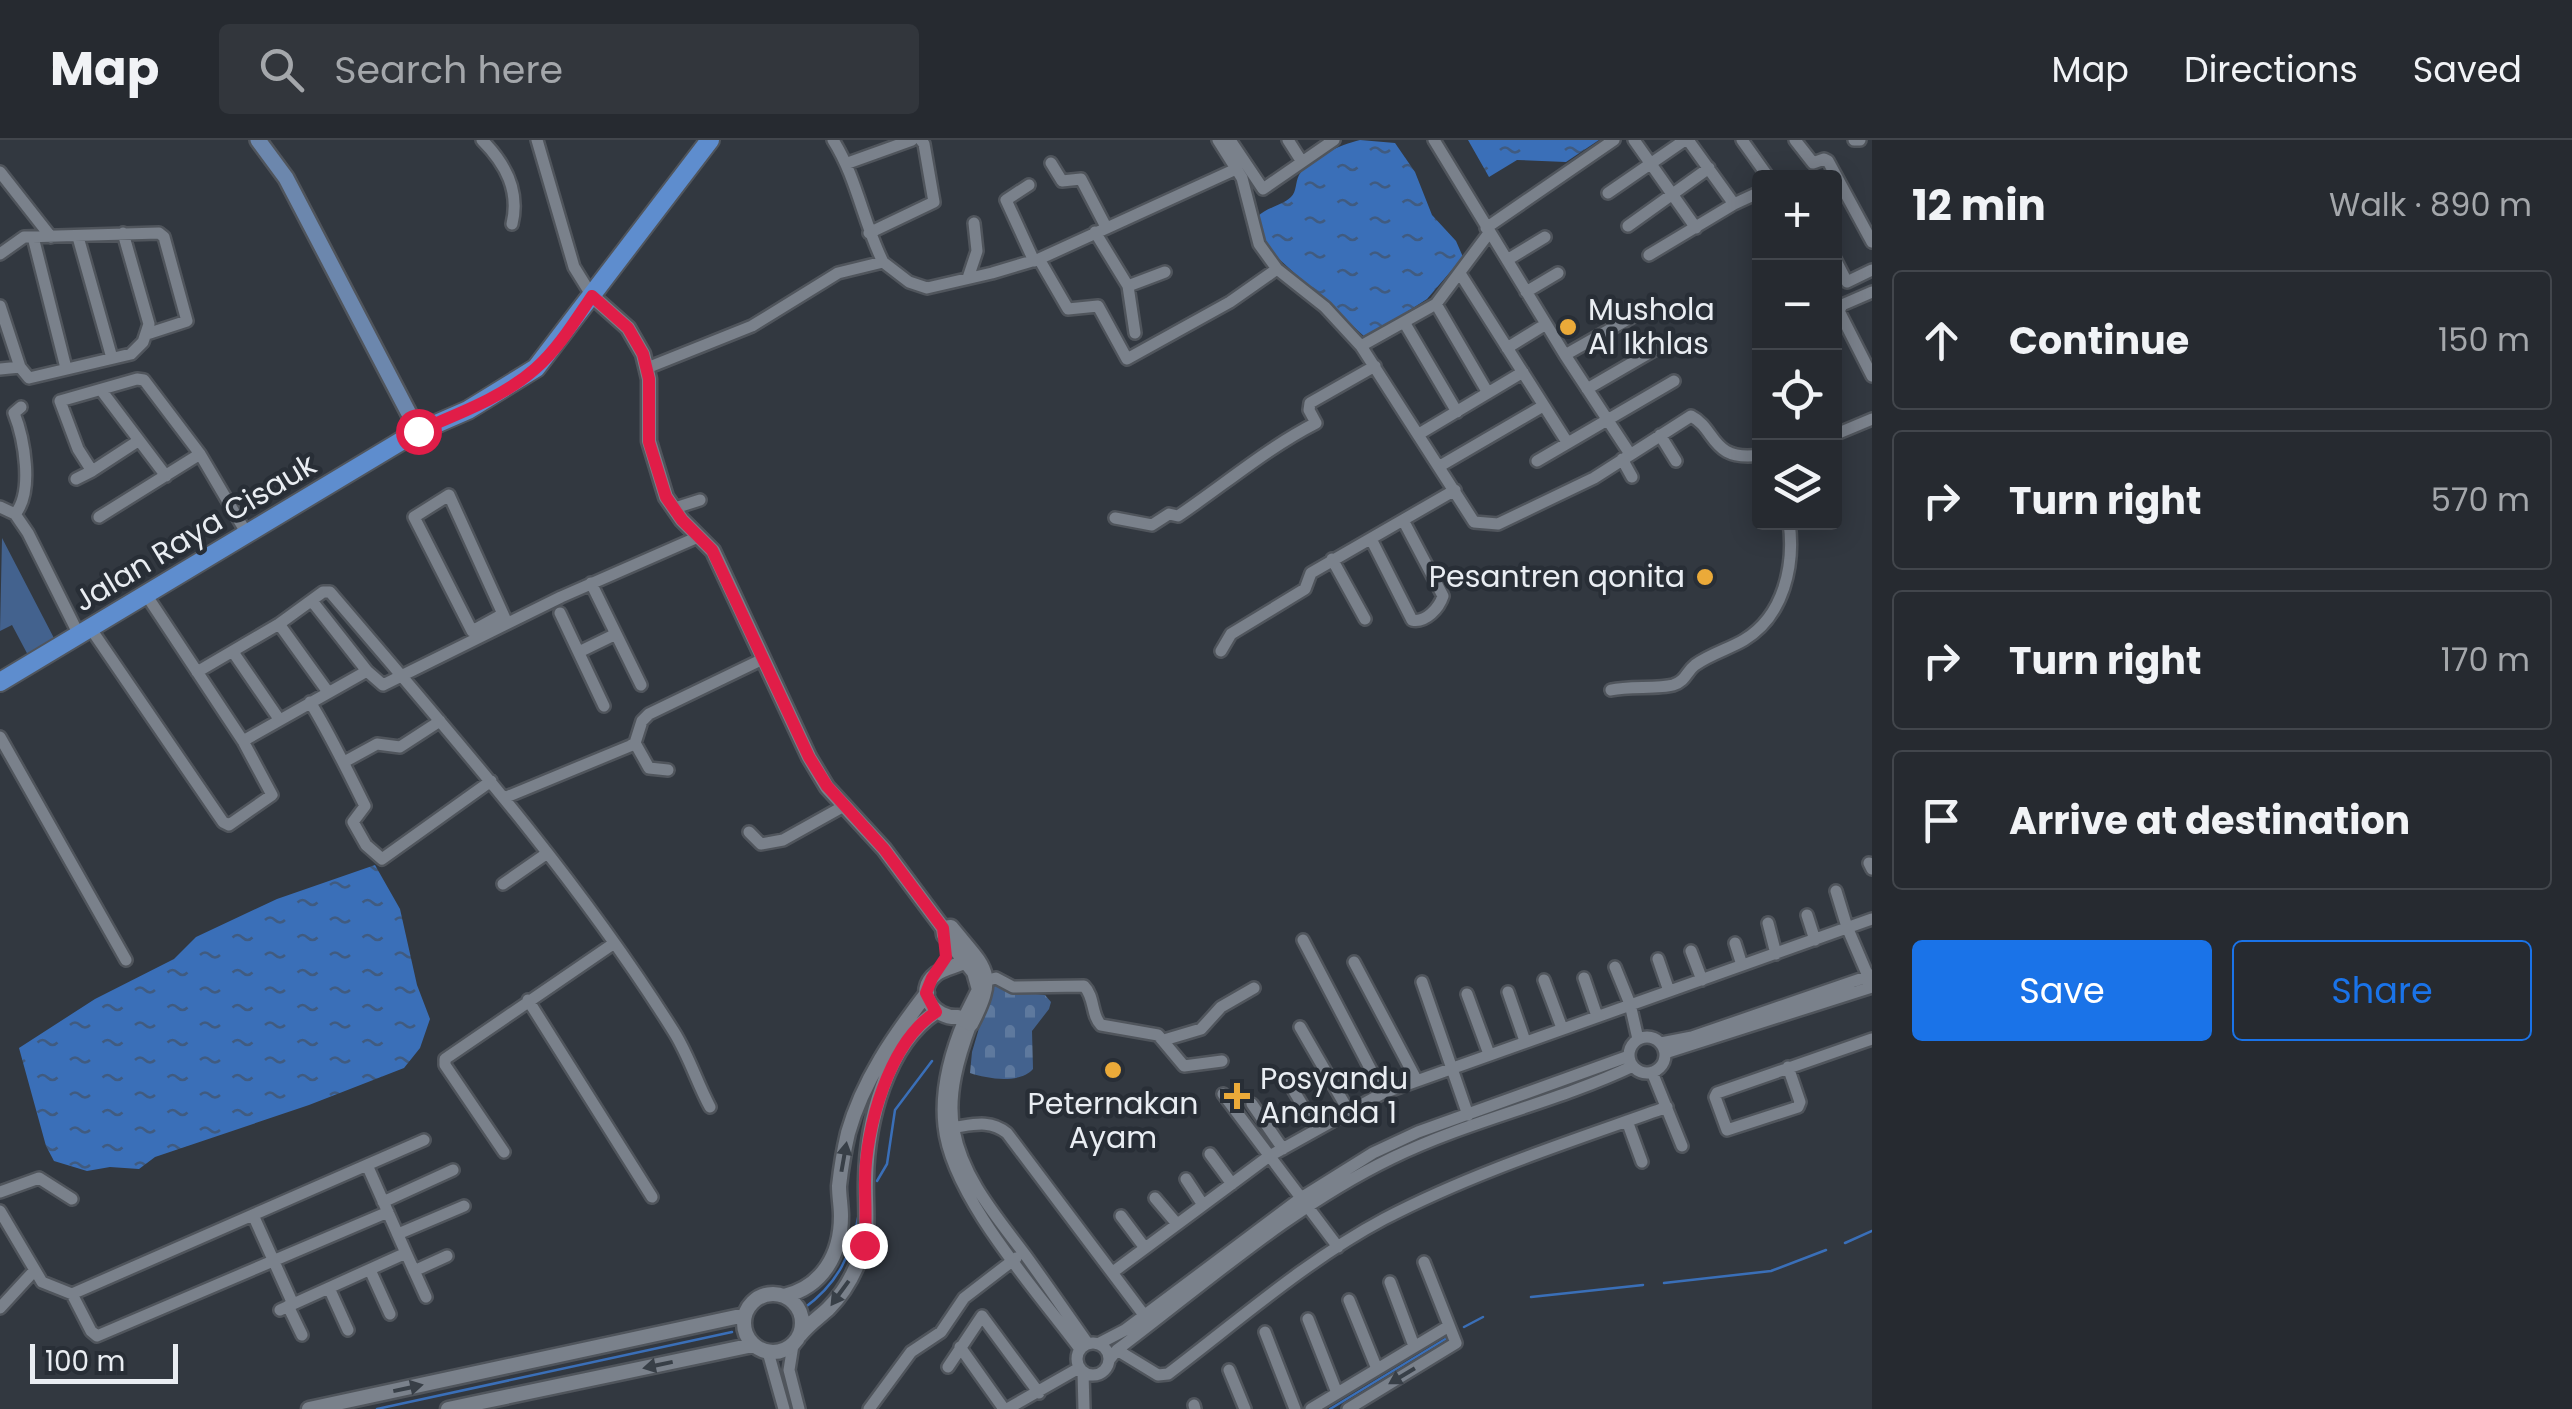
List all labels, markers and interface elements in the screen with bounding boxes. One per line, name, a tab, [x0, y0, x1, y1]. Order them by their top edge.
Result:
search box	[219, 24, 919, 114]
text: Map	[50, 35, 159, 102]
icon: search	[254, 42, 309, 97]
text: Search here	[334, 43, 563, 96]
text: Map	[2052, 45, 2129, 94]
text: Directions	[2184, 45, 2358, 94]
text: Saved	[2413, 45, 2522, 94]
map controls	[1752, 170, 1842, 530]
button: +	[1752, 170, 1842, 260]
text: 12 min	[1912, 176, 2046, 235]
text: Walk · 890 m	[2329, 182, 2532, 227]
button: −	[1752, 260, 1842, 350]
place label: Mushola Al Ikhlas	[1588, 288, 1715, 365]
icon: ahead	[1914, 313, 1969, 368]
text: Continue	[2009, 314, 2189, 367]
marker: Mushola Al Ikhlas	[1557, 316, 1579, 338]
text: 150 m	[2438, 317, 2530, 362]
button: locate	[1752, 350, 1842, 440]
route start	[396, 409, 442, 455]
button: layers	[1752, 440, 1842, 530]
street label: Jalan Raya Cisauk	[65, 443, 325, 622]
icon: right	[1914, 473, 1969, 528]
text: Turn right	[2009, 474, 2201, 527]
text: 570 m	[2431, 477, 2530, 522]
place label: Pesantren qonita	[1429, 555, 1685, 598]
marker: Pesantren qonita	[1694, 566, 1716, 588]
icon: right	[1914, 633, 1969, 688]
text: Turn right	[2009, 634, 2201, 687]
text: 170 m	[2441, 637, 2530, 682]
icon: arrive	[1914, 793, 1969, 848]
text: Arrive at destination	[2009, 794, 2410, 847]
button: Save	[1912, 940, 2212, 1041]
button: Share	[2232, 940, 2532, 1041]
place label: Posyandu Ananda 1	[1260, 1057, 1408, 1134]
marker: Peternakan Ayam	[1102, 1059, 1124, 1081]
place label: Peternakan Ayam	[1027, 1082, 1199, 1159]
marker: Posyandu Ananda 1	[1224, 1083, 1250, 1109]
one-way arrow	[837, 1141, 852, 1172]
route end	[842, 1223, 888, 1269]
one-way arrow	[830, 1280, 850, 1306]
scale bar	[30, 1339, 178, 1384]
text: 100 m	[45, 1342, 125, 1381]
one-way arrow	[642, 1357, 673, 1373]
one-way arrow	[1388, 1367, 1416, 1384]
one-way arrow	[393, 1380, 424, 1395]

